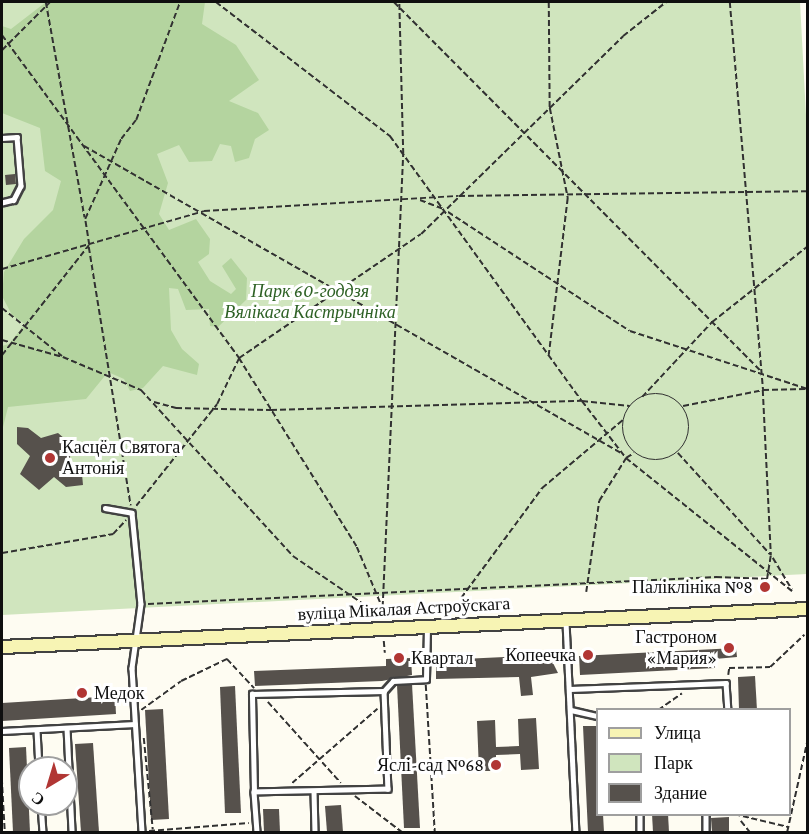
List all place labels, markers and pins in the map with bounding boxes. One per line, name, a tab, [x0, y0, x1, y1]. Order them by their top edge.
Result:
place label: Касцёл Святога Антонія	[62, 437, 180, 480]
marker: Касцёл Святога Антонія	[43, 451, 57, 465]
place label: Паліклініка №8	[632, 576, 753, 598]
marker: Паліклініка №8	[758, 580, 772, 594]
place label: Гастроном «Мария»	[635, 627, 717, 670]
marker: Гастроном «Мария»	[722, 641, 736, 655]
place label: Копеечка	[505, 644, 576, 666]
place label: Квартал	[411, 647, 473, 669]
marker: Копеечка	[581, 648, 595, 662]
marker: Квартал	[392, 651, 406, 665]
place label: Медок	[94, 682, 144, 704]
marker: Медок	[75, 686, 89, 700]
place label: Яслі-сад №68	[377, 754, 484, 776]
marker: Яслі-сад №68	[489, 758, 503, 772]

